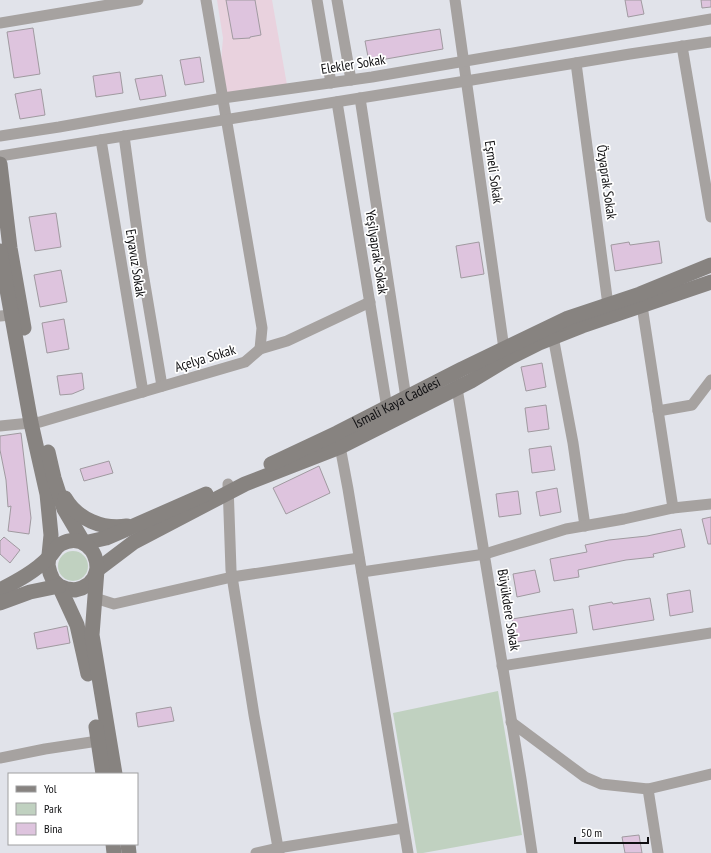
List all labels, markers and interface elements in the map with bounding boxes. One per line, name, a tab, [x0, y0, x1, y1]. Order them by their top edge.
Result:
street label: Elekler Sokak	[320, 50, 387, 78]
street label: Eşmeli Sokak	[481, 139, 507, 205]
street label: Özyaprak Sokak	[593, 143, 621, 221]
street label: Yeşilyaprak Sokak	[361, 209, 393, 296]
street label: Eryavuz Sokak	[122, 228, 150, 299]
street label: Açelya Sokak	[172, 340, 238, 376]
street label: İsmali Kaya Caddesi	[350, 373, 443, 432]
street label: Büyükdere Sokak	[494, 568, 524, 653]
legend	[8, 773, 138, 845]
text: Yol	[44, 781, 57, 796]
text: Park	[44, 801, 62, 816]
scale bar	[575, 819, 648, 845]
text: Bina	[44, 821, 63, 836]
text: 50 m	[581, 825, 602, 840]

